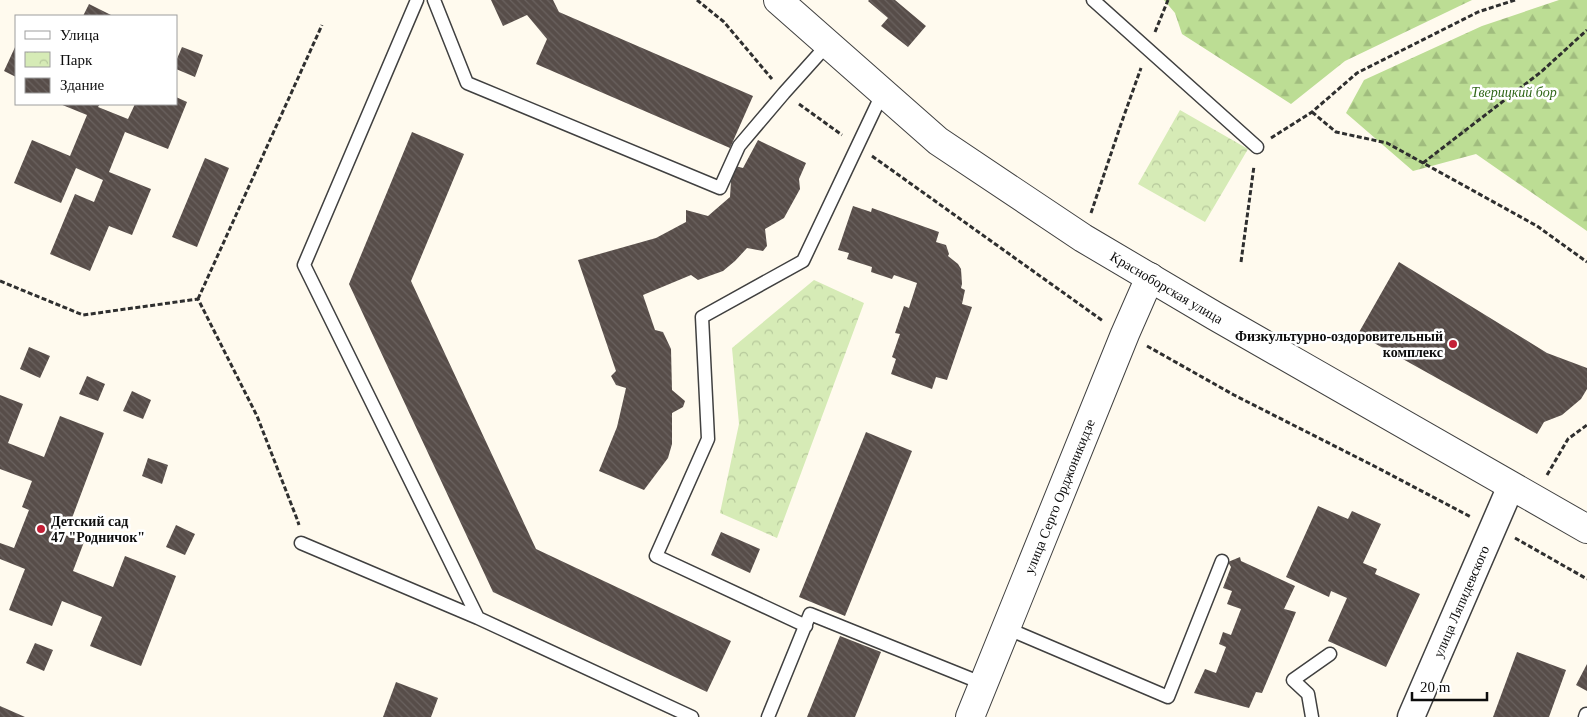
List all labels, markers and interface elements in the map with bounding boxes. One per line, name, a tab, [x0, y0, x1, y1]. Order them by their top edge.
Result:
legend	[15, 15, 178, 105]
text: Улица	[60, 27, 99, 43]
text: Парк	[60, 52, 93, 68]
text: Здание	[60, 77, 104, 93]
park label: Тверицкий бор	[1471, 85, 1557, 100]
street label: Красноборская улица	[1108, 248, 1226, 327]
place label: Физкультурно-оздоровительный комплекс	[1235, 329, 1443, 360]
marker: Физкультурно-оздоровительный комплекс	[1447, 338, 1459, 350]
street label: улица Серго Орджоникидзе	[1021, 417, 1097, 576]
place label: Детский сад 47 "Родничок"	[51, 514, 145, 545]
marker: Детский сад 47 "Родничок"	[35, 523, 47, 535]
street label: улица Ляпидевского	[1430, 543, 1492, 660]
scale bar	[1412, 670, 1487, 702]
text: 20 m	[1420, 679, 1451, 695]

